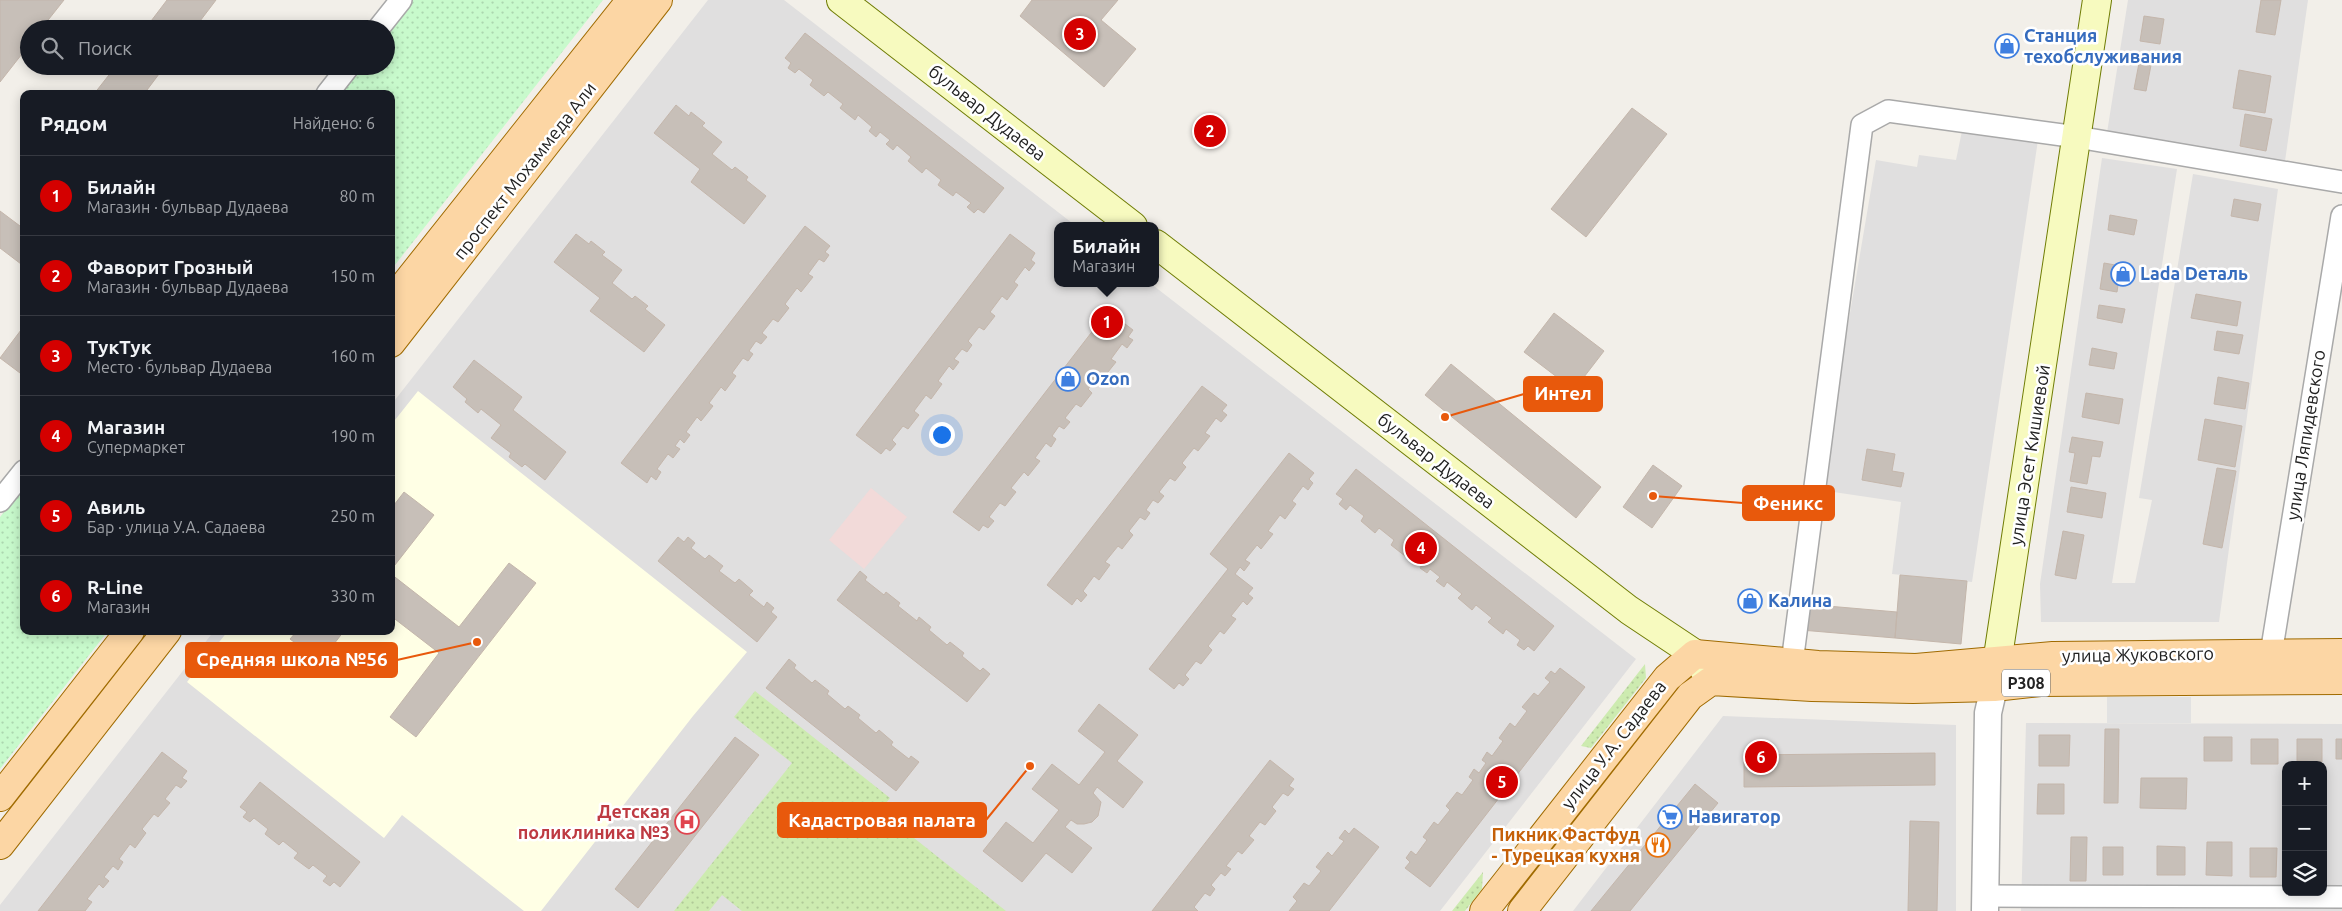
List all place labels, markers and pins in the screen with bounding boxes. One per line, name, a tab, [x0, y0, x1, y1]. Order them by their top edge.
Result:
pin: 3	[1064, 15, 1096, 53]
place label: Станция техобслуживания	[2024, 25, 2182, 66]
shop icon: Станция техобслуживания	[1994, 33, 2020, 59]
pin: 2	[1194, 112, 1226, 150]
shop icon: Lada Dеталь	[2110, 261, 2136, 287]
place label: Lada Dеталь	[2140, 263, 2248, 283]
pin: 1	[1091, 303, 1123, 341]
shop icon: Ozon	[1055, 366, 1081, 392]
place label: Ozon	[1086, 368, 1130, 388]
callout: Интел	[1524, 377, 1602, 411]
callout: Феникс	[1743, 486, 1834, 520]
pin: 4	[1405, 529, 1437, 567]
shop icon: Калина	[1737, 588, 1763, 614]
place label: Калина	[1768, 590, 1832, 610]
callout: Средняя школа №56	[186, 643, 397, 677]
pin: 6	[1745, 738, 1777, 776]
pin: 5	[1486, 763, 1518, 801]
place label: Детская поликлиника №3	[518, 801, 670, 842]
callout: Кадастровая палата	[778, 803, 986, 837]
supermarket icon: Навигатор	[1657, 804, 1683, 830]
place label: Навигатор	[1688, 806, 1781, 826]
hospital icon: Детская поликлиника №3	[674, 809, 700, 835]
place label: Пикник Фастфуд - Турецкая кухня	[1492, 824, 1640, 865]
restaurant icon: Пикник Фастфуд - Турецкая кухня	[1645, 832, 1671, 858]

